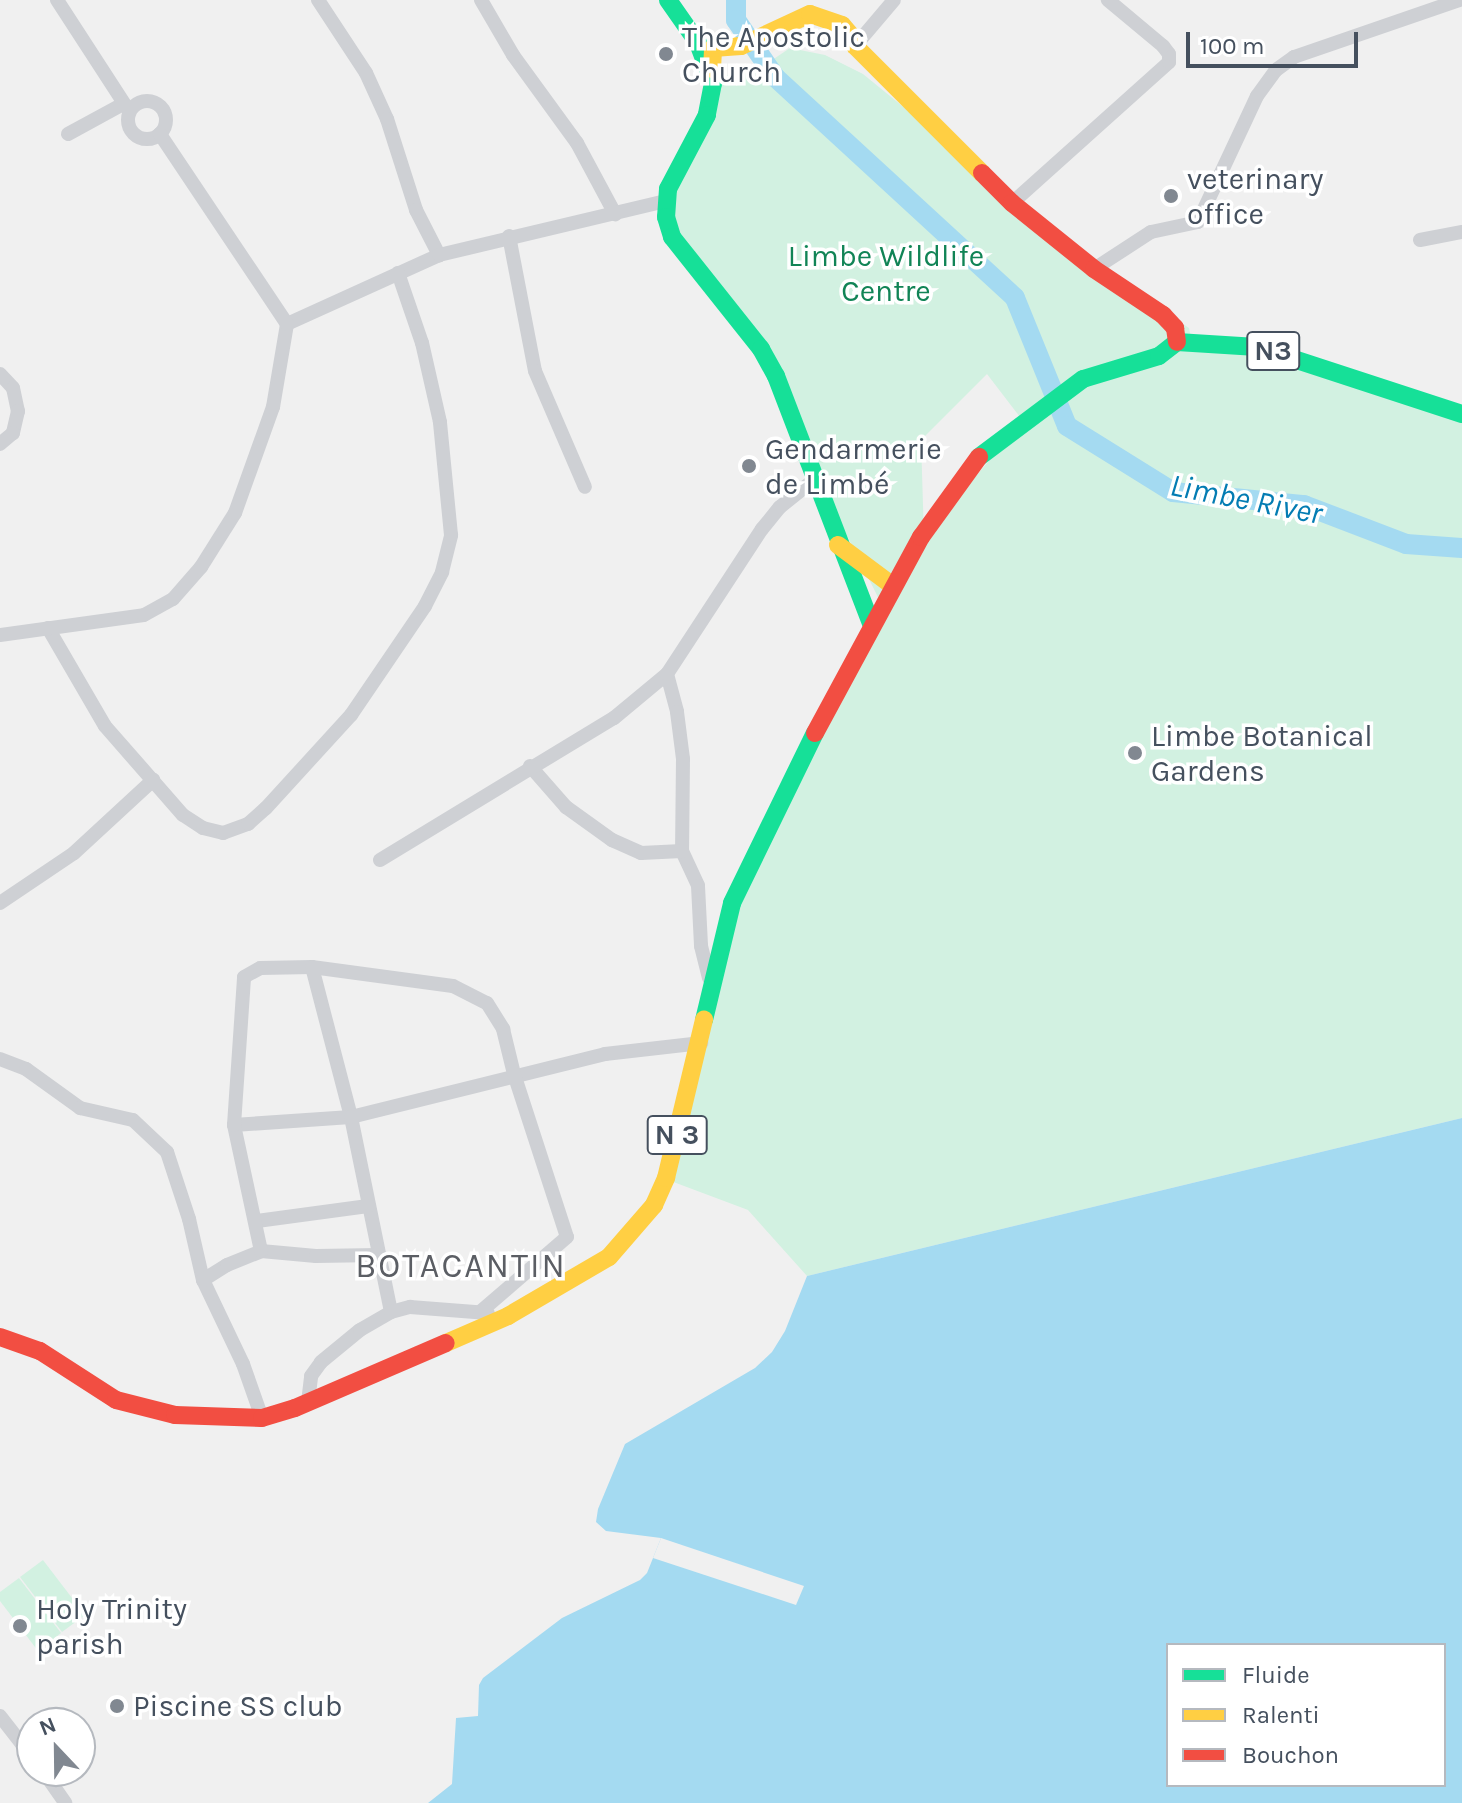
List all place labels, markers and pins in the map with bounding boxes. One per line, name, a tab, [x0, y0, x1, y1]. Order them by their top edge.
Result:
place label: The Apostolic Church	[682, 19, 865, 90]
marker: The Apostolic Church	[657, 45, 675, 63]
place label: veterinary office	[1187, 161, 1323, 232]
marker: veterinary office	[1162, 187, 1180, 205]
place label: Gendarmerie de Limbé	[765, 431, 942, 502]
marker: Gendarmerie de Limbé	[740, 457, 758, 475]
place label: Limbe Botanical Gardens	[1151, 718, 1373, 788]
marker: Limbe Botanical Gardens	[1126, 744, 1144, 762]
place label: Holy Trinity parish	[36, 1591, 187, 1662]
marker: Holy Trinity parish	[11, 1617, 29, 1635]
place label: Piscine SS club	[133, 1688, 343, 1724]
marker: Piscine SS club	[108, 1697, 126, 1715]

